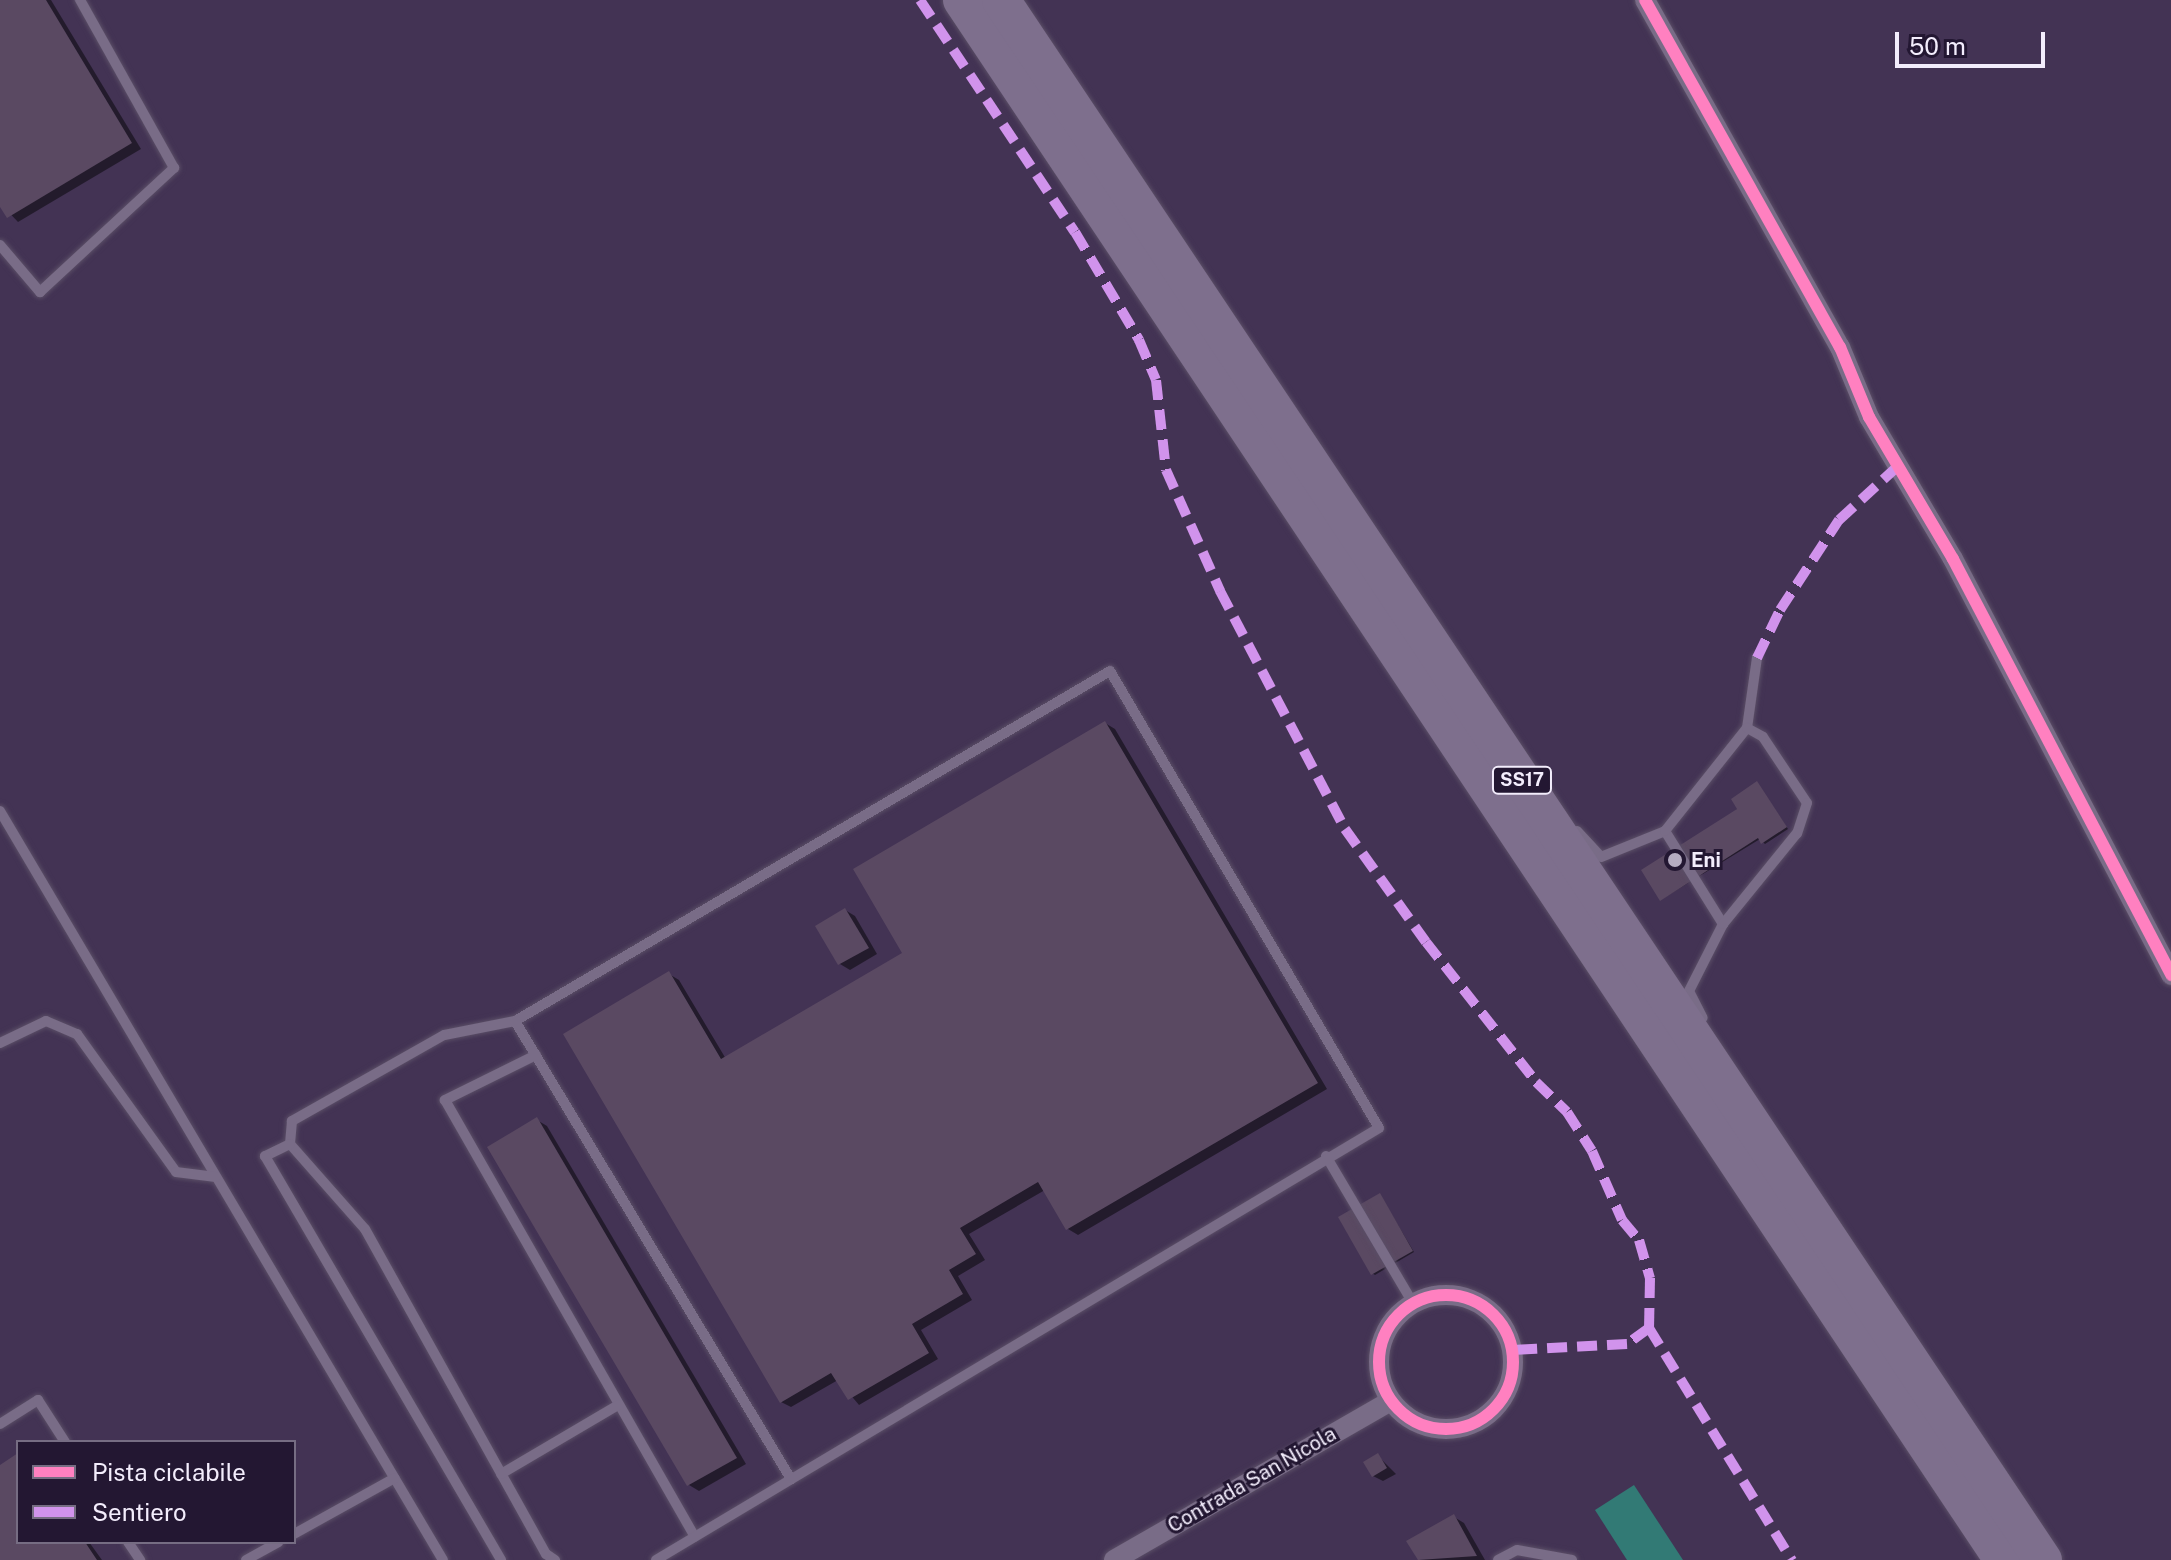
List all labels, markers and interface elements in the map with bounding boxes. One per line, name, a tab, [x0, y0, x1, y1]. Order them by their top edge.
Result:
scale bar	[1899, 16, 2049, 66]
text: 50 m	[1909, 32, 1966, 60]
road number: SS17	[1490, 766, 1554, 794]
place label: Eni	[1691, 848, 1721, 872]
marker: Eni	[1666, 851, 1684, 869]
street label: Contrada San Nicola	[1164, 1422, 1340, 1538]
legend	[16, 1440, 296, 1544]
text: Pista ciclabile	[92, 1458, 246, 1486]
text: Sentiero	[92, 1498, 187, 1526]

